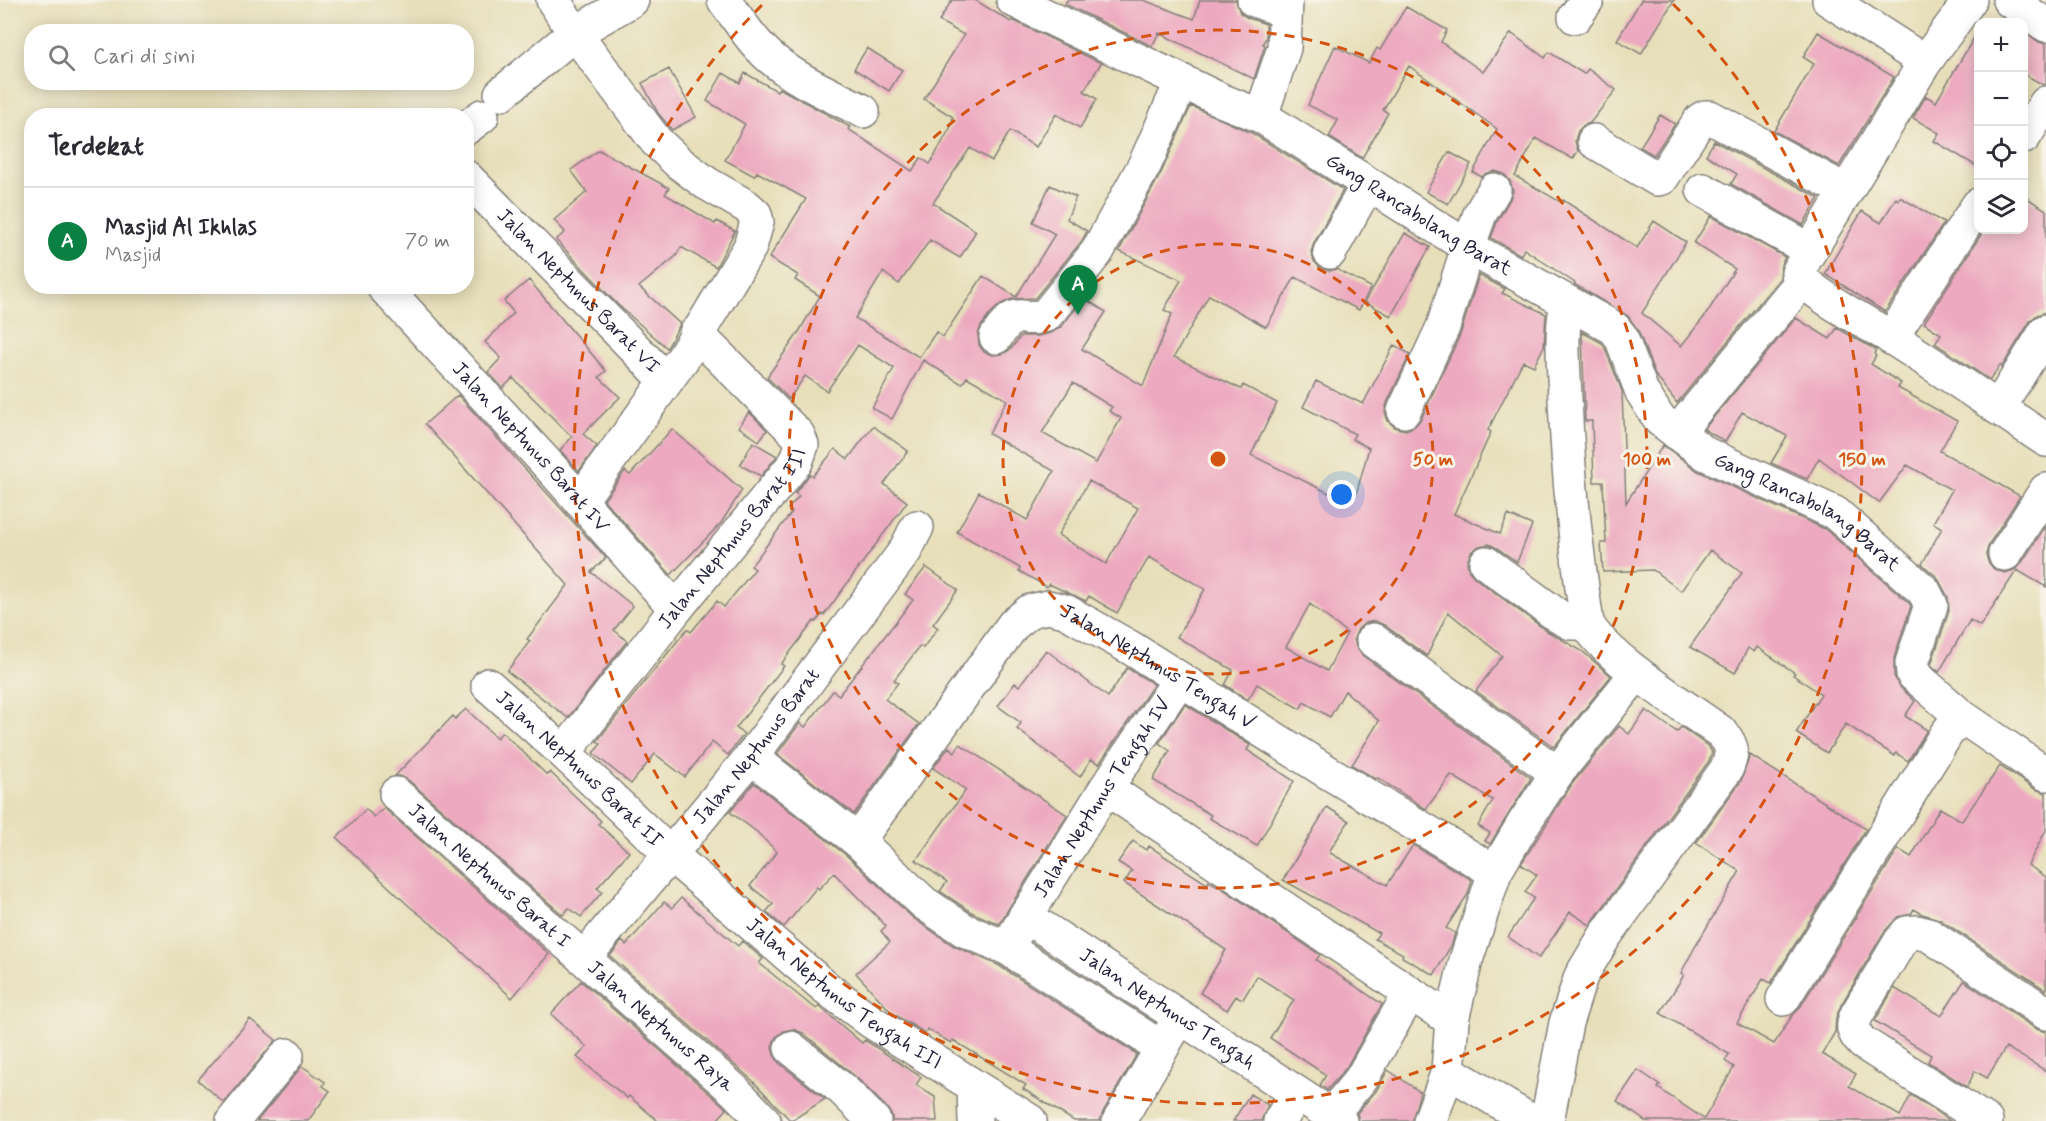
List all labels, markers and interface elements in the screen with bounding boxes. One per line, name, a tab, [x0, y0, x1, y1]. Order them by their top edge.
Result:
map controls	[1974, 18, 2028, 234]
button: +	[1974, 18, 2028, 72]
search box	[24, 24, 474, 90]
icon: search	[45, 41, 78, 74]
text: Cari di sini	[93, 43, 195, 71]
button: −	[1974, 72, 2028, 126]
button: locate	[1974, 126, 2028, 180]
text: Terdekat	[48, 130, 144, 164]
street label: Gang Rancabolang Barat	[1320, 147, 1517, 282]
button: layers	[1974, 180, 2028, 234]
street label: Jalan Neptunus Barat VI	[491, 202, 666, 380]
text: Masjid Al Ikhlas	[105, 214, 257, 242]
text: A	[61, 228, 74, 255]
text: 70 m	[405, 228, 450, 255]
text: Masjid	[105, 242, 161, 269]
pin: A	[1058, 266, 1098, 315]
street label: Jalan Neptunus Barat IV	[446, 356, 616, 539]
street label: Jalan Neptunus Barat III	[652, 445, 813, 635]
street label: Gang Rancabolang Barat	[1710, 446, 1906, 578]
text: 50 m	[1413, 448, 1453, 472]
text: 100 m	[1623, 448, 1671, 472]
text: 150 m	[1838, 448, 1886, 472]
centre of rings	[1208, 449, 1228, 469]
your location	[1327, 480, 1356, 509]
street label: Jalan Neptunus Tengah V	[1055, 598, 1260, 736]
street label: Jalan Neptunus Barat	[687, 663, 826, 830]
street label: Jalan Neptunus Barat II	[490, 685, 669, 854]
street label: Jalan Neptunus Tengah IV	[1027, 692, 1177, 903]
street label: Jalan Neptunus Barat I	[402, 797, 576, 954]
street label: Jalan Neptunus Tengah III	[740, 912, 947, 1076]
street label: Jalan Neptunus Tengah	[1074, 942, 1261, 1076]
street label: Jalan Neptunus Raya	[582, 954, 741, 1098]

